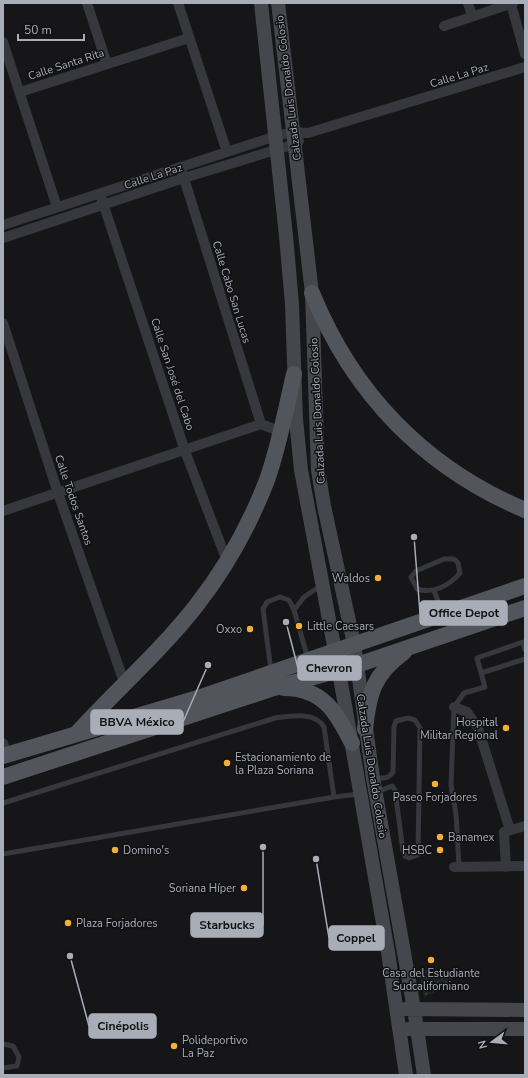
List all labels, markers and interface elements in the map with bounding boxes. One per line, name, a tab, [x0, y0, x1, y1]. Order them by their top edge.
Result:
street label: Calzada Luis Donaldo Colosio	[272, 14, 305, 161]
scale bar	[18, 16, 84, 42]
text: 50 m	[24, 22, 52, 38]
street label: Calle Santa Rita	[26, 45, 106, 84]
street label: Calle La Paz	[428, 59, 490, 91]
street label: Calle La Paz	[122, 160, 184, 193]
street label: Calle Cabo San Lucas	[209, 239, 254, 345]
street label: Calle San José del Cabo	[147, 316, 198, 432]
street label: Calzada Luis Donaldo Colosio	[306, 338, 329, 484]
street label: Calle Todos Santos	[51, 453, 96, 547]
place label: Waldos	[332, 571, 370, 586]
marker: Waldos	[373, 573, 383, 583]
callout: Office Depot	[420, 601, 507, 625]
text: Office Depot	[429, 605, 500, 621]
place label: Little Caesars	[307, 619, 374, 634]
marker: Little Caesars	[294, 621, 304, 631]
place label: Oxxo	[216, 622, 242, 637]
marker: Oxxo	[245, 624, 255, 634]
callout: Chevron	[298, 656, 361, 680]
text: Chevron	[306, 660, 352, 676]
street label: Calzada Luis Donaldo Colosio	[353, 693, 390, 839]
callout: BBVA México	[91, 710, 183, 734]
text: BBVA México	[99, 714, 175, 730]
place label: Hospital Militar Regional	[420, 715, 499, 743]
marker: Hospital Militar Regional	[501, 723, 511, 733]
place label: Estacionamiento de la Plaza Soriana	[235, 750, 331, 778]
marker: Estacionamiento de la Plaza Soriana	[222, 758, 232, 768]
marker: Paseo Forjadores	[430, 779, 440, 789]
place label: Paseo Forjadores	[393, 790, 477, 805]
place label: Banamex	[448, 830, 495, 845]
marker: Banamex	[435, 832, 445, 842]
place label: Domino's	[123, 843, 169, 858]
place label: HSBC	[402, 843, 432, 858]
marker: Domino's	[110, 845, 120, 855]
marker: HSBC	[435, 845, 445, 855]
place label: Soriana Híper	[169, 881, 236, 896]
marker: Soriana Híper	[239, 883, 249, 893]
callout: Starbucks	[191, 913, 263, 937]
place label: Plaza Forjadores	[76, 916, 158, 931]
text: Starbucks	[199, 917, 255, 933]
marker: Plaza Forjadores	[63, 918, 73, 928]
callout: Coppel	[329, 926, 384, 950]
text: Coppel	[336, 930, 376, 946]
marker: Casa del Estudiante Sudcaliforniano	[426, 955, 436, 965]
place label: Casa del Estudiante Sudcaliforniano	[382, 966, 480, 994]
callout: Cinépolis	[89, 1014, 156, 1038]
text: Cinépolis	[97, 1018, 149, 1034]
north arrow	[472, 1022, 512, 1062]
place label: Polideportivo La Paz	[182, 1033, 248, 1061]
text: N	[475, 1039, 491, 1051]
marker: Polideportivo La Paz	[169, 1041, 179, 1051]

